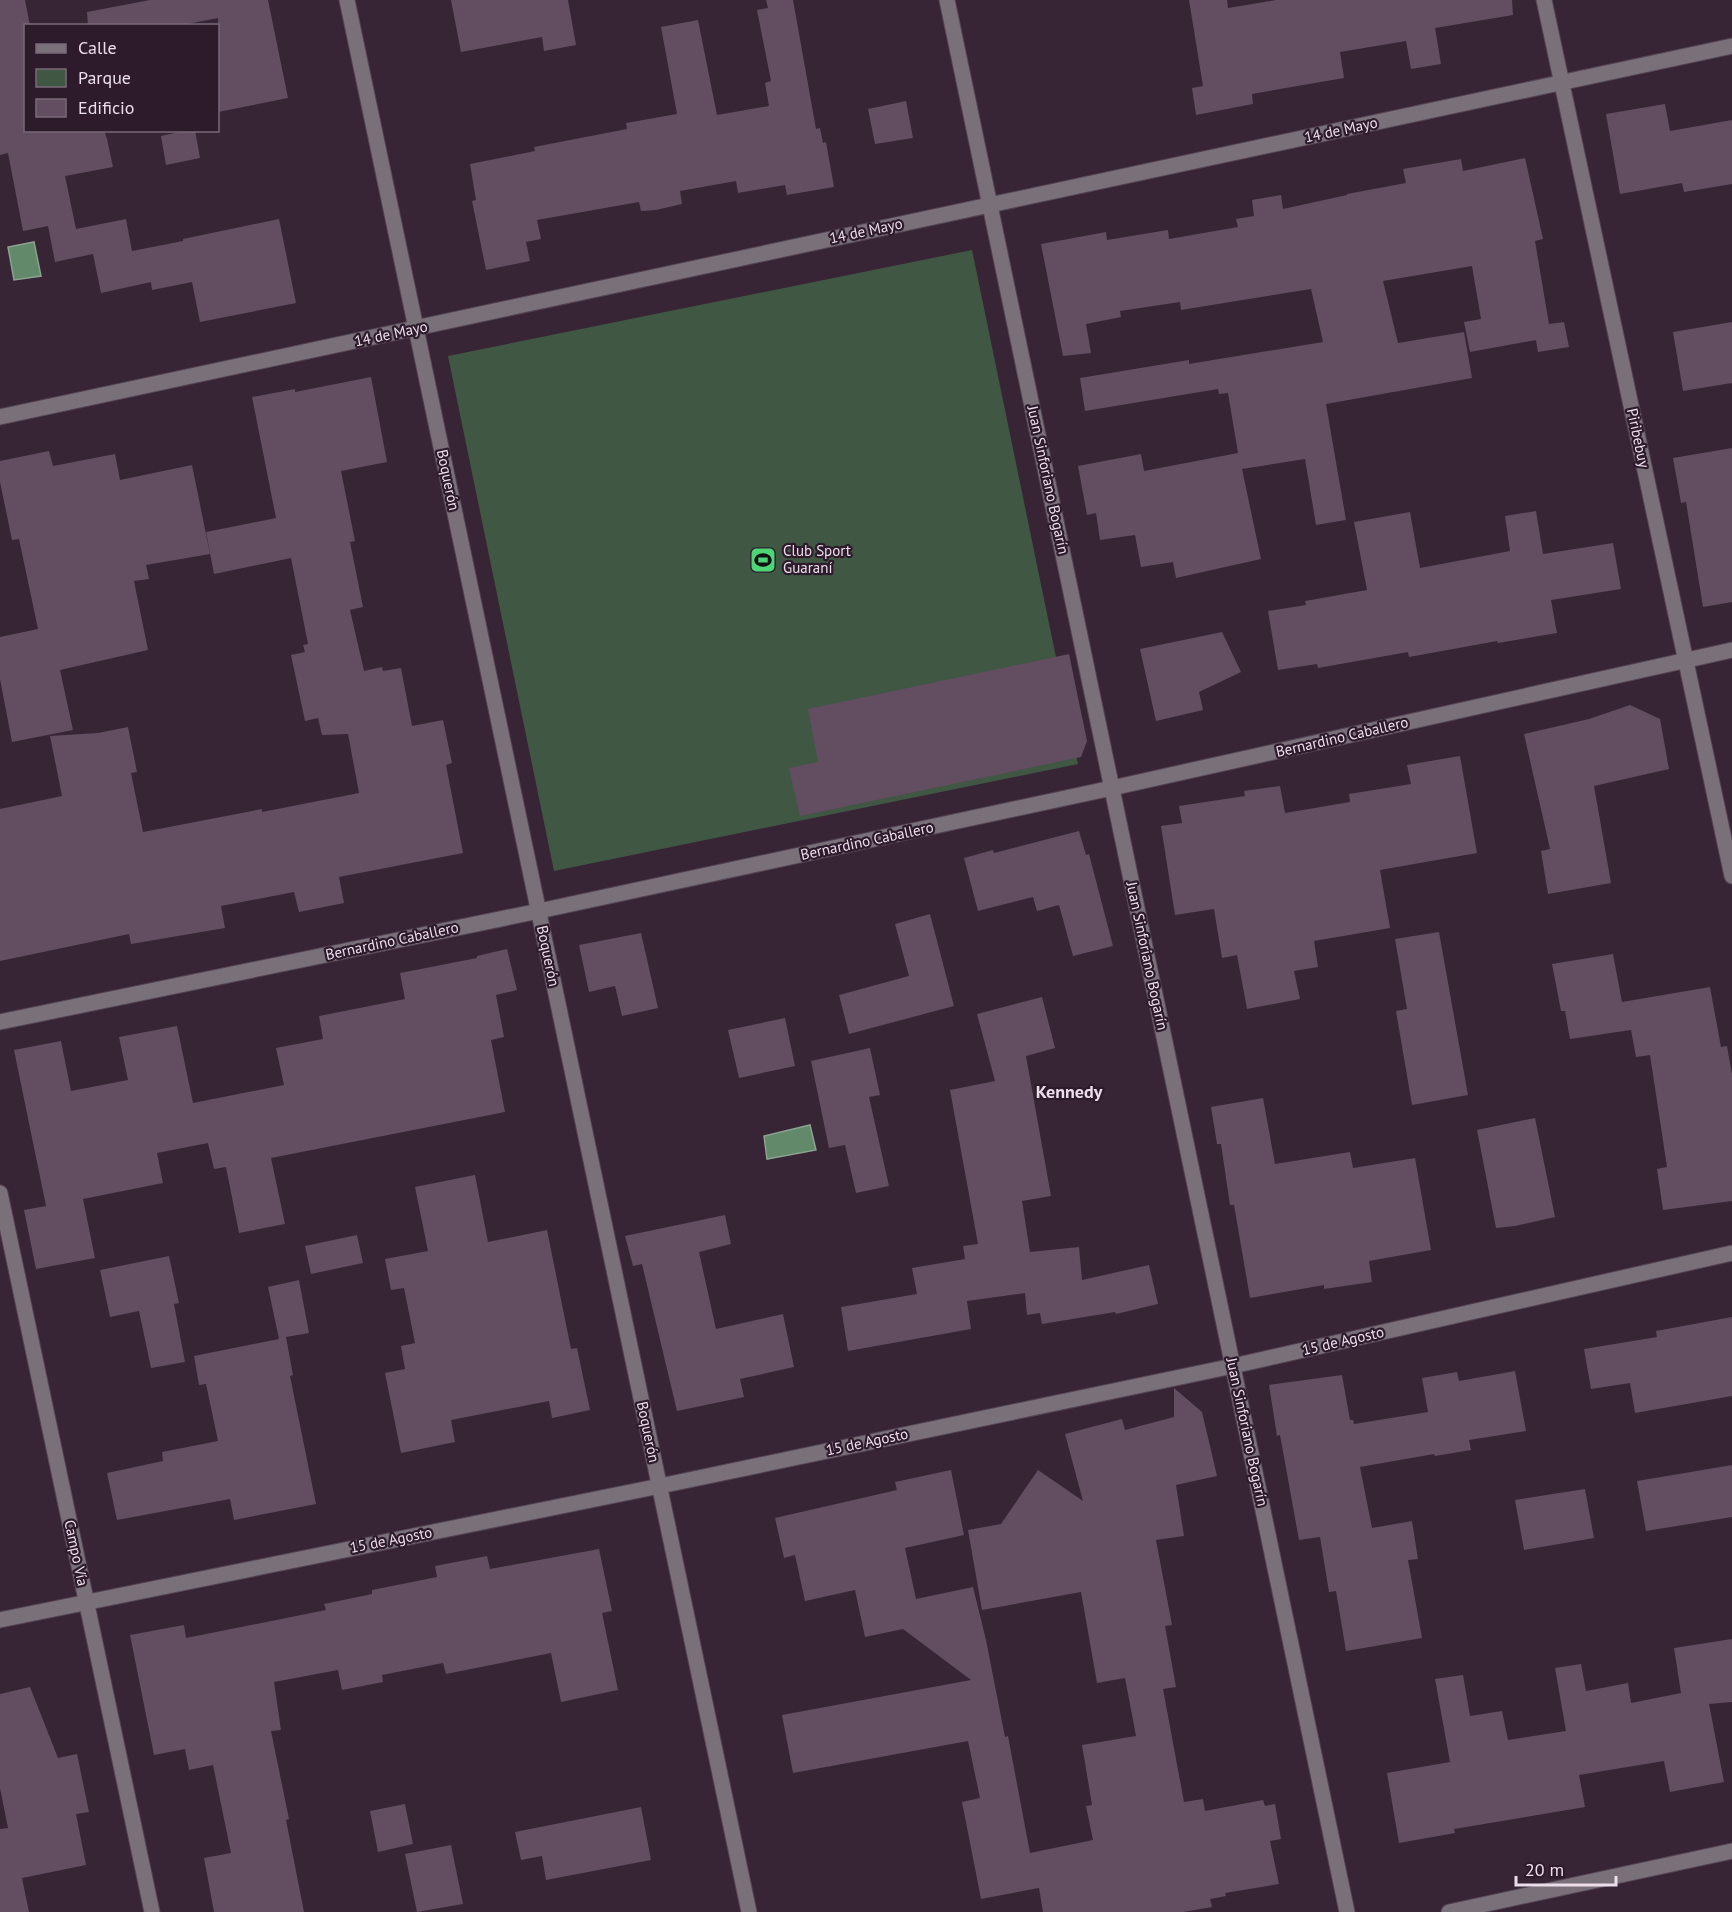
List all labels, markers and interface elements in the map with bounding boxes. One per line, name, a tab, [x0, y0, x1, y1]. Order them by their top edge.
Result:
legend	[24, 24, 219, 132]
text: Calle	[78, 36, 117, 59]
text: Parque	[78, 66, 131, 89]
text: Edificio	[78, 96, 134, 119]
street label: 14 de Mayo	[1303, 113, 1379, 147]
street label: 14 de Mayo	[828, 214, 904, 248]
street label: 14 de Mayo	[353, 317, 429, 351]
street label: Juan Sinforiano Bogarín	[1023, 403, 1074, 556]
street label: Piribebuy	[1623, 406, 1654, 469]
street label: Boquerón	[433, 448, 464, 512]
place label: Club Sport Guaraní	[783, 541, 851, 577]
sports icon: Club Sport Guaraní	[748, 545, 778, 575]
street label: Bernardino Caballero	[1274, 712, 1410, 761]
street label: Bernardino Caballero	[799, 817, 935, 864]
street label: Juan Sinforiano Bogarín	[1122, 879, 1173, 1032]
street label: Bernardino Caballero	[324, 917, 460, 964]
street label: Boquerón	[533, 924, 564, 988]
district label: Kennedy	[1036, 1080, 1103, 1103]
street label: 15 de Agosto	[1300, 1322, 1386, 1359]
street label: Juan Sinforiano Bogarín	[1222, 1355, 1273, 1508]
street label: Boquerón	[633, 1400, 664, 1464]
street label: 15 de Agosto	[824, 1424, 910, 1459]
street label: Campo Vía	[60, 1518, 93, 1588]
street label: 15 de Agosto	[348, 1522, 434, 1557]
scale bar	[1516, 1849, 1616, 1887]
text: 20 m	[1525, 1858, 1564, 1881]

